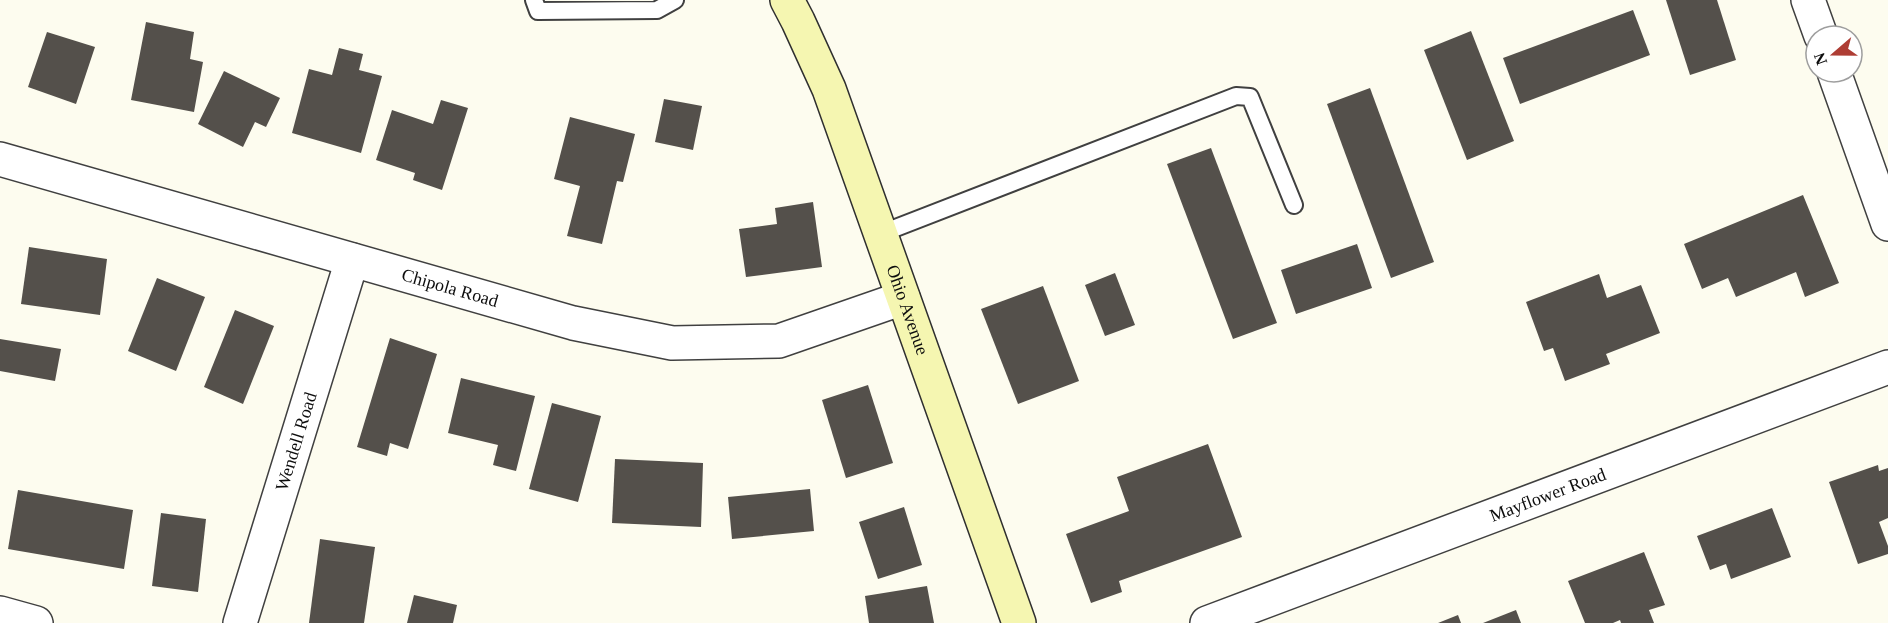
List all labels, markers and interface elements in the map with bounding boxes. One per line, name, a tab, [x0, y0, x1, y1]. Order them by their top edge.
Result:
north arrow	[1804, 24, 1864, 84]
text: N	[1810, 50, 1830, 67]
street label: Ohio Avenue	[882, 262, 933, 358]
street label: Chipola Road	[399, 264, 501, 311]
street label: Wendell Road	[271, 390, 321, 493]
street label: Mayflower Road	[1487, 464, 1609, 526]

